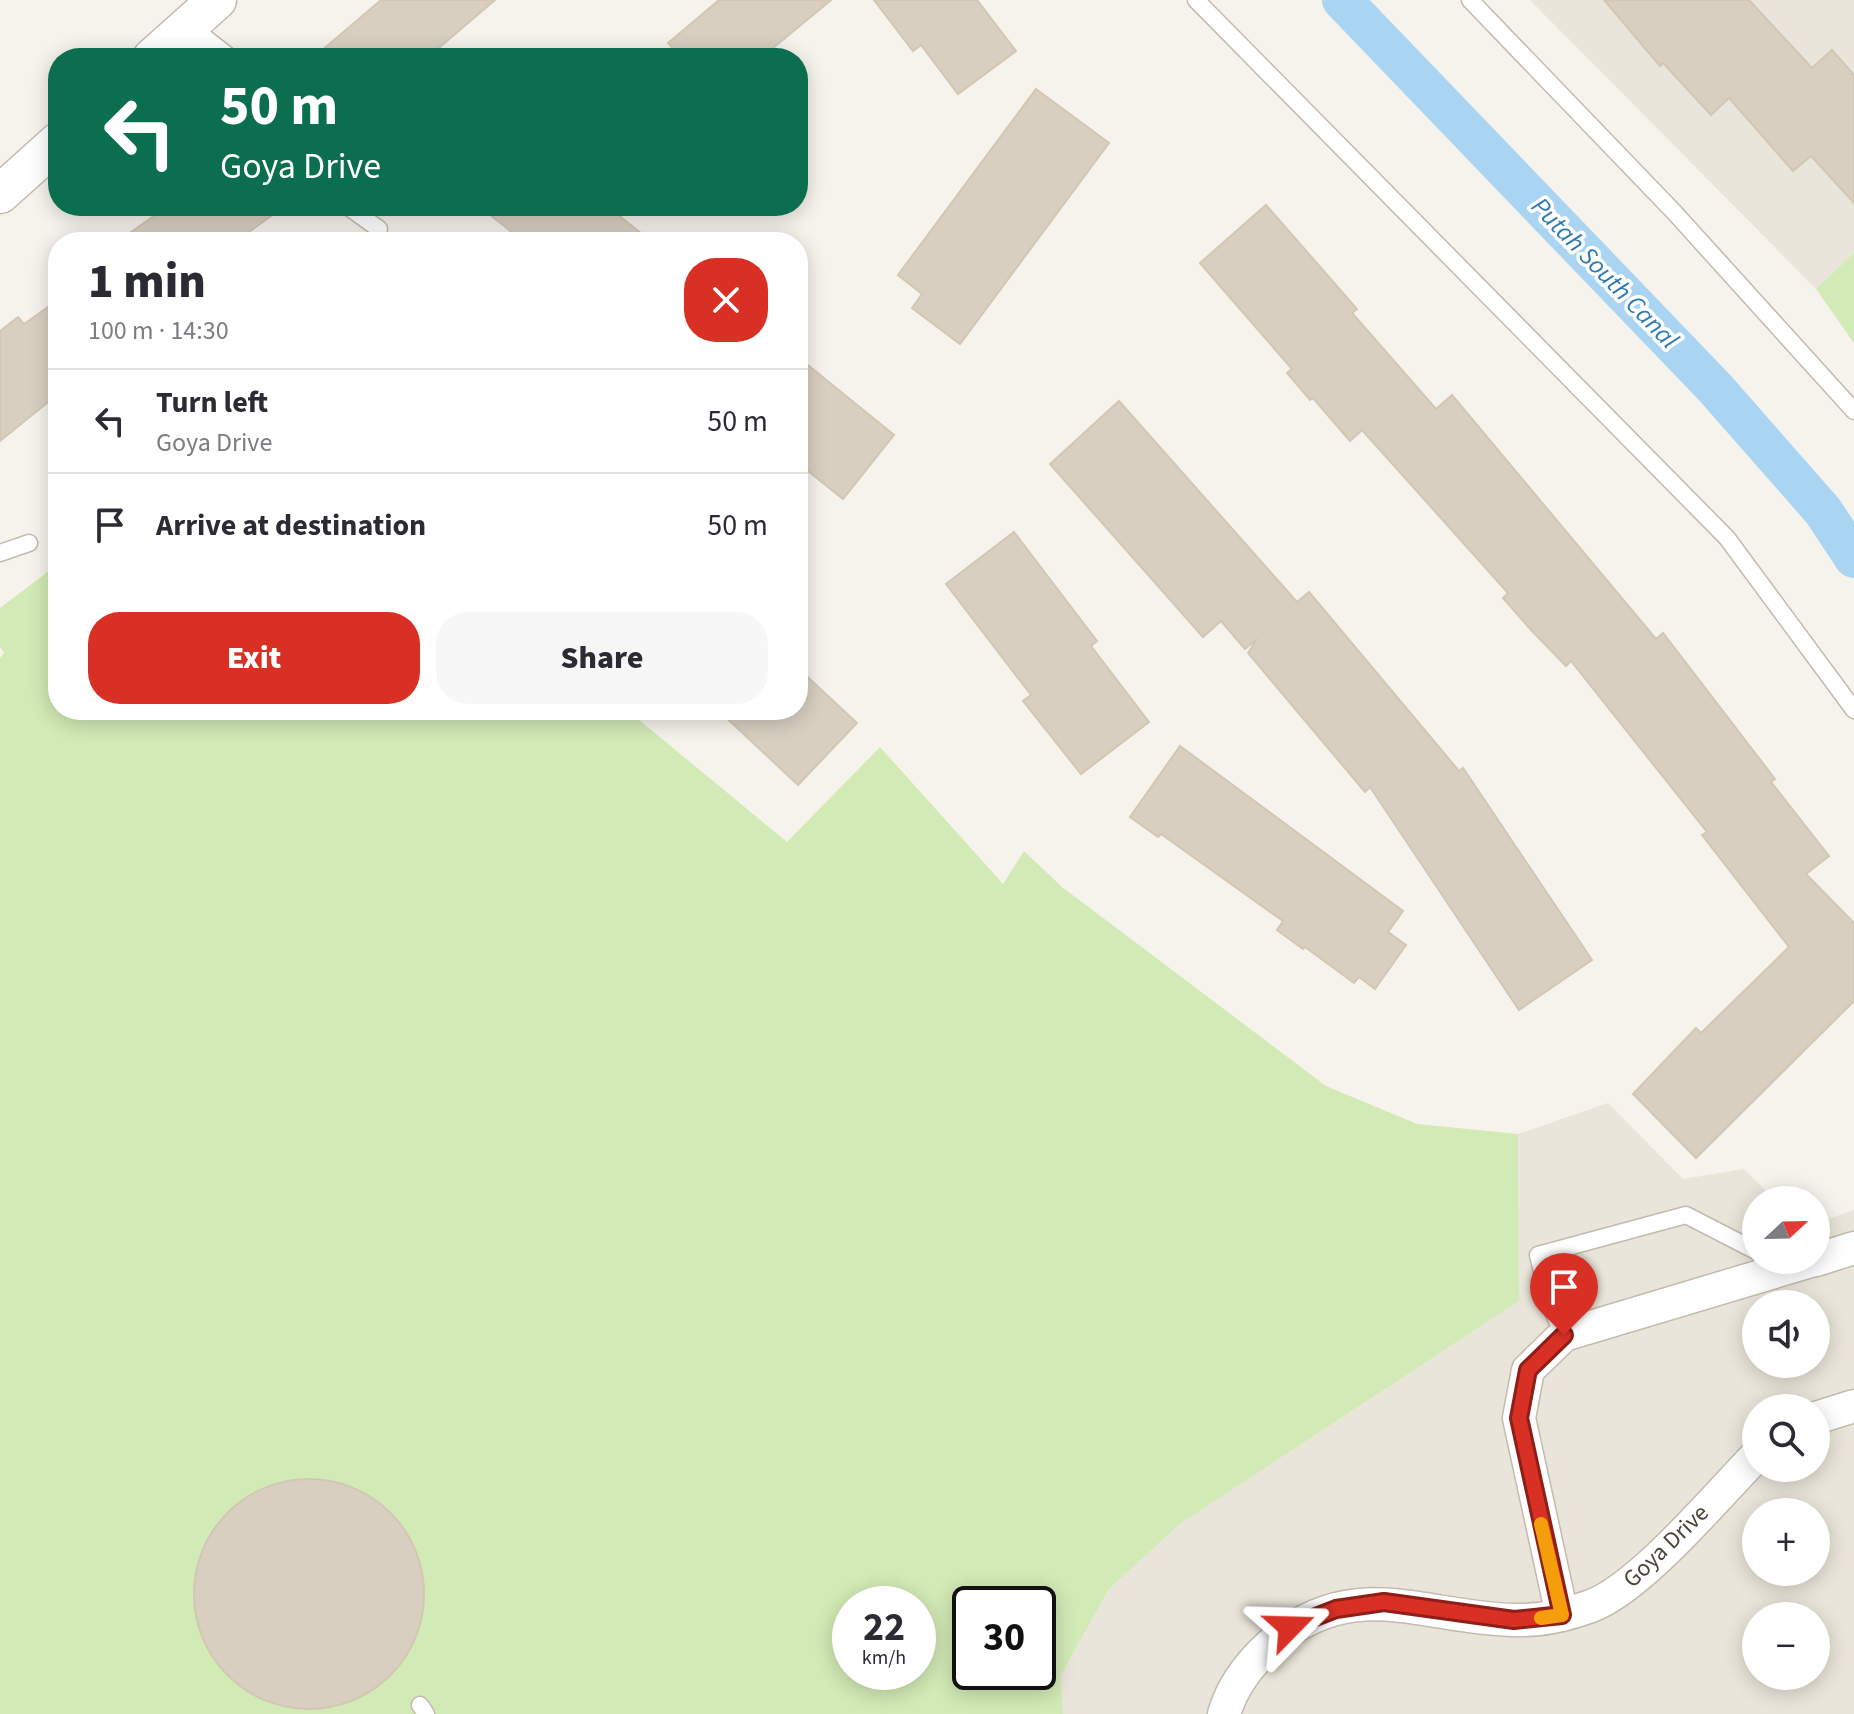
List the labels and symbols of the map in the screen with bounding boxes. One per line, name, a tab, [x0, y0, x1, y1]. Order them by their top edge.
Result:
water label: Putah South Canal	[1523, 189, 1688, 358]
north arrow	[1742, 1186, 1830, 1274]
pin	[1530, 1253, 1598, 1335]
street label: Goya Drive	[1615, 1496, 1717, 1596]
position arrow	[1248, 1585, 1332, 1669]
speed limit sign: 30	[952, 1586, 1056, 1690]

